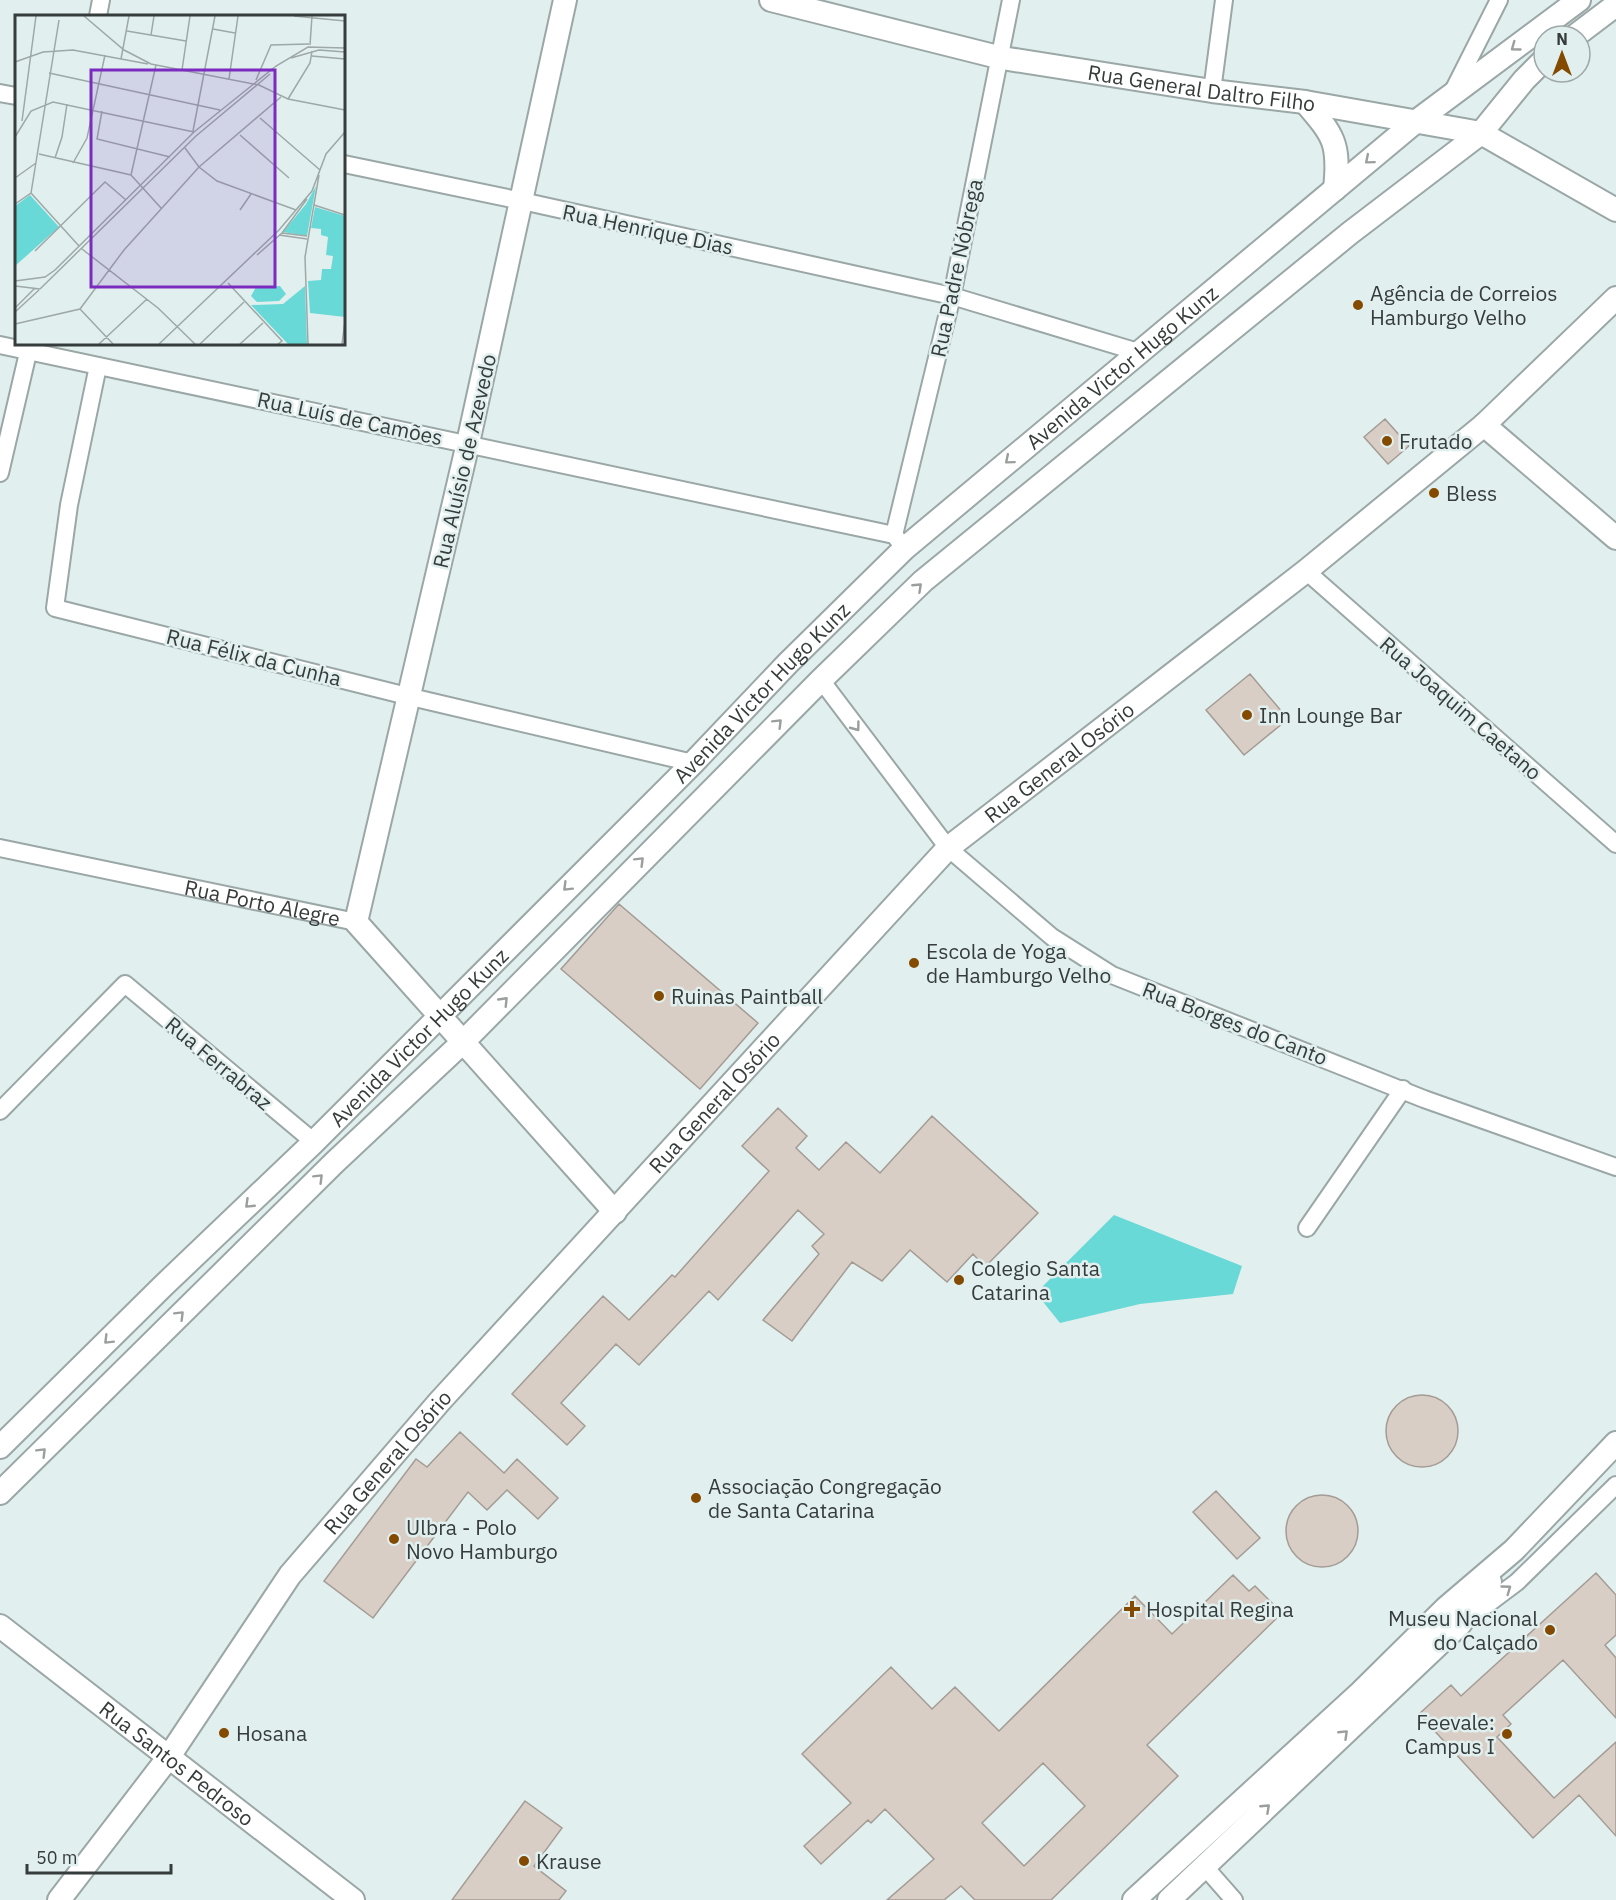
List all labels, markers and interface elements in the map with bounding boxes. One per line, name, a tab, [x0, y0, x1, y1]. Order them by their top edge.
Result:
inset map	[15, 15, 345, 345]
north arrow	[1532, 24, 1592, 84]
text: N	[1556, 29, 1568, 49]
one-way arrow	[1511, 40, 1522, 51]
street label: Rua General Daltro Filho	[1086, 58, 1318, 118]
one-way arrow	[1365, 153, 1376, 164]
street label: Rua Padre Nóbrega	[923, 176, 989, 360]
street label: Rua Henrique Dias	[560, 197, 736, 261]
street label: Avenida Victor Hugo Kunz	[1020, 279, 1224, 455]
place label: Agência de Correios Hamburgo Velho	[1370, 279, 1557, 331]
marker: Agência de Correios Hamburgo Velho	[1351, 298, 1365, 312]
street label: Rua Aluísio de Azevedo	[426, 351, 502, 571]
street label: Rua Luís de Camões	[255, 385, 445, 451]
place label: Frutado	[1399, 427, 1472, 455]
marker: Frutado	[1380, 434, 1394, 448]
one-way arrow	[1005, 453, 1016, 464]
place label: Bless	[1446, 479, 1497, 507]
marker: Bless	[1427, 486, 1441, 500]
one-way arrow	[911, 583, 921, 594]
street label: Avenida Victor Hugo Kunz	[667, 596, 856, 789]
street label: Rua Félix da Cunha	[164, 622, 344, 692]
street label: Rua Joaquim Caetano	[1374, 630, 1548, 786]
street label: Rua General Osório	[978, 695, 1140, 829]
place label: Inn Lounge Bar	[1259, 701, 1403, 729]
marker: Inn Lounge Bar	[1240, 708, 1254, 722]
one-way arrow	[770, 719, 781, 730]
one-way arrow	[848, 720, 859, 731]
one-way arrow	[633, 858, 644, 869]
street label: Rua Porto Alegre	[182, 873, 343, 932]
one-way arrow	[564, 880, 574, 891]
place label: Escola de Yoga de Hamburgo Velho	[926, 937, 1111, 989]
street label: Avenida Victor Hugo Kunz	[323, 942, 514, 1133]
marker: Escola de Yoga de Hamburgo Velho	[907, 956, 921, 970]
street label: Rua Borges do Canto	[1138, 975, 1332, 1071]
place label: Ruinas Paintball	[671, 982, 823, 1010]
marker: Ruinas Paintball	[652, 989, 666, 1003]
one-way arrow	[497, 997, 508, 1007]
street label: Rua Ferrabraz	[160, 1010, 279, 1116]
street label: Rua General Osório	[642, 1026, 786, 1179]
one-way arrow	[312, 1175, 323, 1186]
one-way arrow	[245, 1197, 255, 1208]
place label: Colegio Santa Catarina	[971, 1254, 1100, 1306]
marker: Colegio Santa Catarina	[952, 1273, 966, 1287]
one-way arrow	[173, 1312, 184, 1323]
one-way arrow	[105, 1332, 116, 1343]
street label: Rua General Osório	[317, 1384, 457, 1540]
one-way arrow	[34, 1449, 45, 1460]
place label: Associação Congregação de Santa Catarina	[708, 1472, 942, 1524]
marker: Associação Congregação de Santa Catarina	[689, 1491, 703, 1505]
place label: Ulbra - Polo Novo Hamburgo	[406, 1513, 558, 1565]
marker: Ulbra - Polo Novo Hamburgo	[387, 1532, 401, 1546]
one-way arrow	[1500, 1586, 1511, 1597]
place label: Hospital Regina	[1146, 1595, 1294, 1623]
marker: Hospital Regina	[1123, 1600, 1141, 1618]
place label: Museu Nacional do Calçado	[1388, 1604, 1538, 1656]
marker: Museu Nacional do Calçado	[1543, 1623, 1557, 1637]
street label: Rua Santos Pedroso	[94, 1694, 260, 1832]
place label: Feevale: Campus I	[1405, 1708, 1495, 1760]
place label: Hosana	[236, 1719, 307, 1747]
marker: Hosana	[217, 1726, 231, 1740]
marker: Feevale: Campus I	[1500, 1727, 1514, 1741]
one-way arrow	[1338, 1730, 1348, 1741]
one-way arrow	[1260, 1804, 1270, 1815]
scale bar	[27, 1837, 171, 1875]
text: 50 m	[36, 1846, 78, 1869]
place label: Krause	[536, 1847, 602, 1875]
marker: Krause	[517, 1854, 531, 1868]

